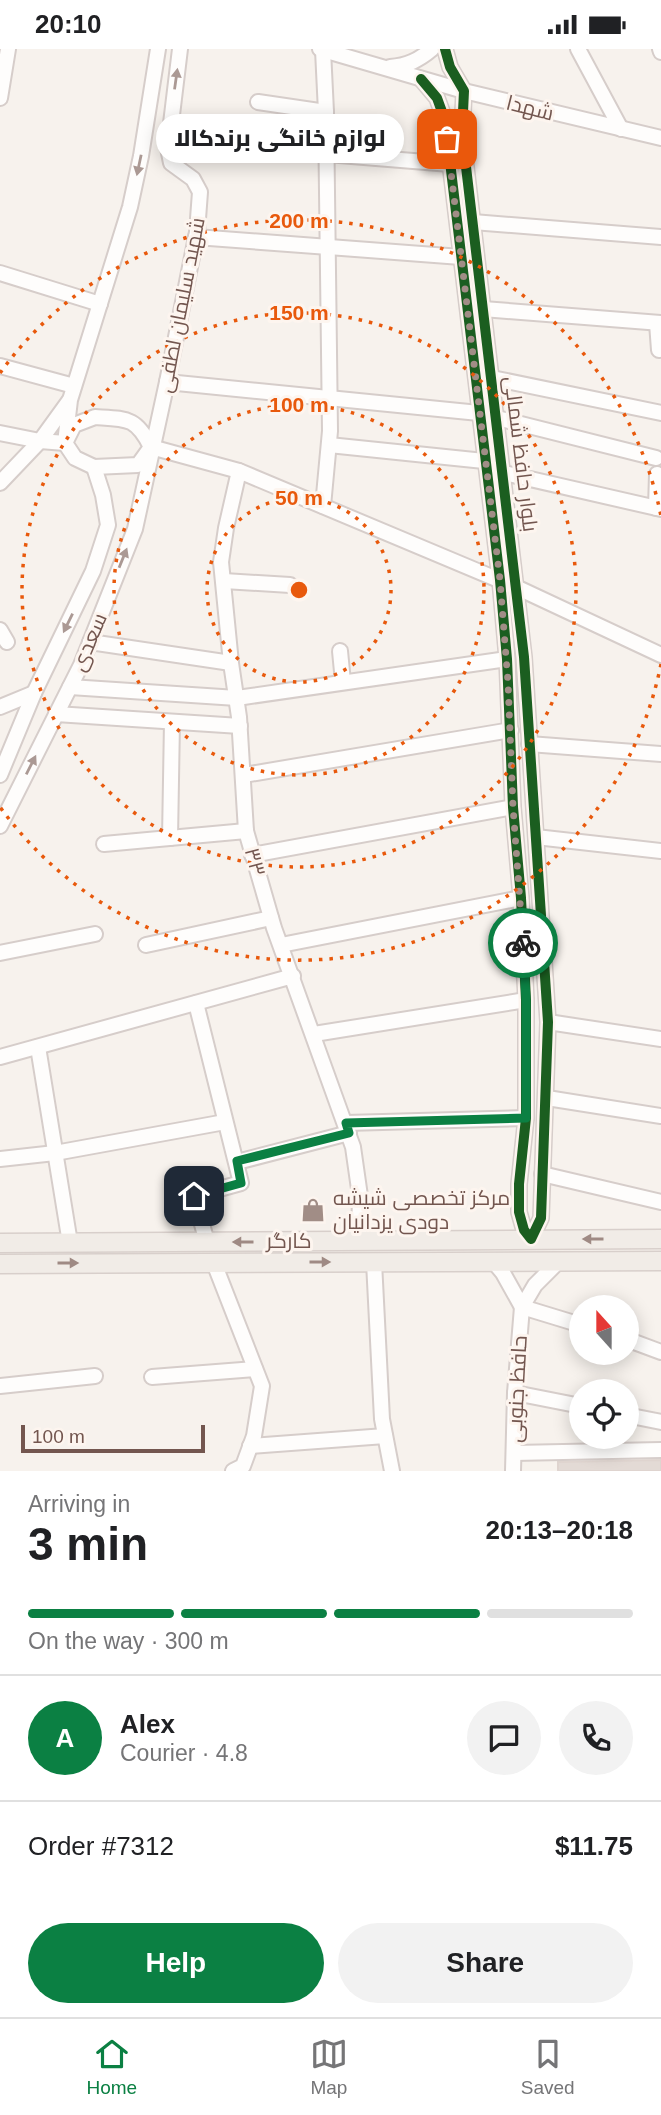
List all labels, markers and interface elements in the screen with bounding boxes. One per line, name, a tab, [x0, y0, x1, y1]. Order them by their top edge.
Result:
text: 20:10	[35, 9, 102, 39]
one-way arrow	[170, 68, 181, 90]
street label: شهدا	[504, 91, 556, 126]
pin	[417, 109, 477, 169]
callout: لوازم خانگی برندکالا	[156, 115, 405, 163]
icon: bag	[428, 120, 466, 158]
text: لوازم خانگی برندکالا	[174, 125, 386, 151]
one-way arrow	[134, 154, 145, 176]
text: 200 m	[269, 209, 329, 232]
street label: شهید سلیمان لطفی	[152, 215, 211, 395]
text: 150 m	[269, 301, 329, 324]
street label: بلوار حافظ شمالی	[499, 375, 542, 533]
text: 100 m	[269, 393, 329, 416]
text: 50 m	[275, 486, 323, 509]
one-way arrow	[118, 547, 129, 568]
centre of rings	[287, 578, 311, 602]
street label: سعدی	[66, 609, 113, 675]
one-way arrow	[62, 613, 74, 633]
one-way arrow	[25, 755, 36, 775]
street label: ۳۳	[241, 845, 270, 879]
courier	[488, 908, 558, 978]
icon: bike	[504, 924, 542, 962]
pin	[164, 1166, 224, 1226]
icon: home	[175, 1177, 213, 1215]
place label: مرکز تخصصی شیشه دودی یزدانیان	[333, 1186, 510, 1235]
shop icon: مرکز تخصصی شیشه دودی یزدانیان	[299, 1196, 327, 1224]
street label: کارگر	[265, 1229, 312, 1253]
one-way arrow	[582, 1233, 604, 1245]
one-way arrow	[232, 1236, 254, 1248]
one-way arrow	[309, 1256, 331, 1268]
one-way arrow	[57, 1257, 79, 1269]
north arrow	[569, 1295, 639, 1365]
map controls	[569, 1295, 639, 1449]
street label: حافظ جنوبی	[502, 1335, 533, 1443]
button: locate	[569, 1379, 639, 1449]
scale bar	[21, 1422, 205, 1454]
text: 100 m	[32, 1426, 85, 1447]
text: Arriving in	[28, 1491, 130, 1517]
text: 20:13–20:18	[486, 1515, 633, 1545]
text: 3 min	[28, 1518, 148, 1570]
text: On the way · 300 m	[28, 1628, 229, 1654]
button: chat	[467, 1701, 541, 1775]
button: phone	[559, 1701, 633, 1775]
text: Alex	[120, 1709, 175, 1739]
text: A	[56, 1723, 74, 1753]
text: Courier · 4.8	[120, 1740, 248, 1766]
text: Order #7312	[28, 1831, 174, 1861]
text: $11.75	[555, 1831, 633, 1861]
button: Help	[28, 1923, 324, 2003]
button: Share	[338, 1923, 633, 2003]
tab: Home	[86, 2035, 137, 2099]
tab: Map	[310, 2035, 348, 2099]
tab: Saved	[521, 2035, 575, 2099]

